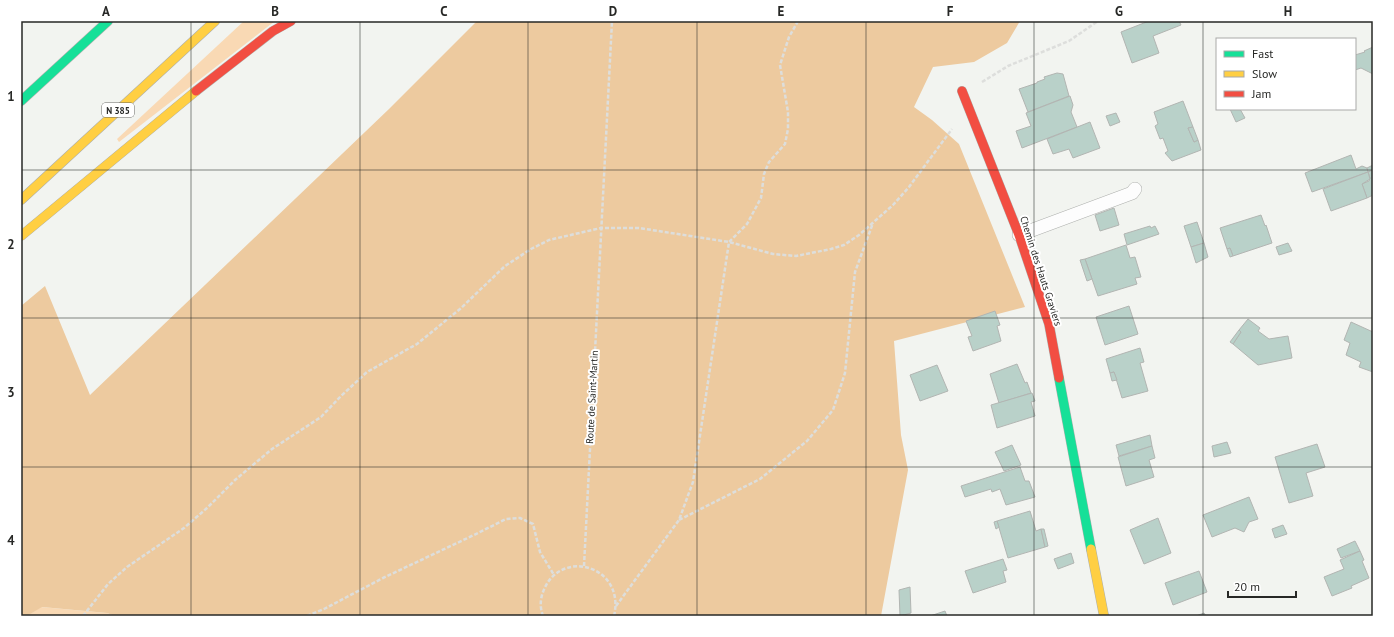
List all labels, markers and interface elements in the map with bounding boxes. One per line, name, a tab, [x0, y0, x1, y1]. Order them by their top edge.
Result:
text: A	[102, 3, 110, 20]
text: B	[271, 3, 279, 20]
text: C	[440, 3, 448, 20]
text: D	[609, 3, 617, 20]
text: E	[778, 3, 785, 20]
text: F	[947, 3, 954, 20]
text: G	[1115, 3, 1123, 20]
text: H	[1284, 3, 1292, 20]
legend	[1216, 38, 1356, 110]
text: Fast	[1252, 46, 1273, 61]
text: Slow	[1252, 66, 1277, 81]
text: Jam	[1251, 86, 1271, 101]
text: 1	[7, 88, 15, 105]
road number: N 385	[102, 103, 134, 117]
street label: Chemin des Hauts Graviers	[1017, 215, 1065, 327]
text: 2	[7, 236, 15, 253]
street label: Route de Saint-Martin	[583, 350, 601, 444]
text: 3	[7, 384, 15, 401]
text: 4	[7, 532, 15, 549]
scale bar	[1228, 573, 1296, 599]
text: 20 m	[1234, 579, 1260, 594]

